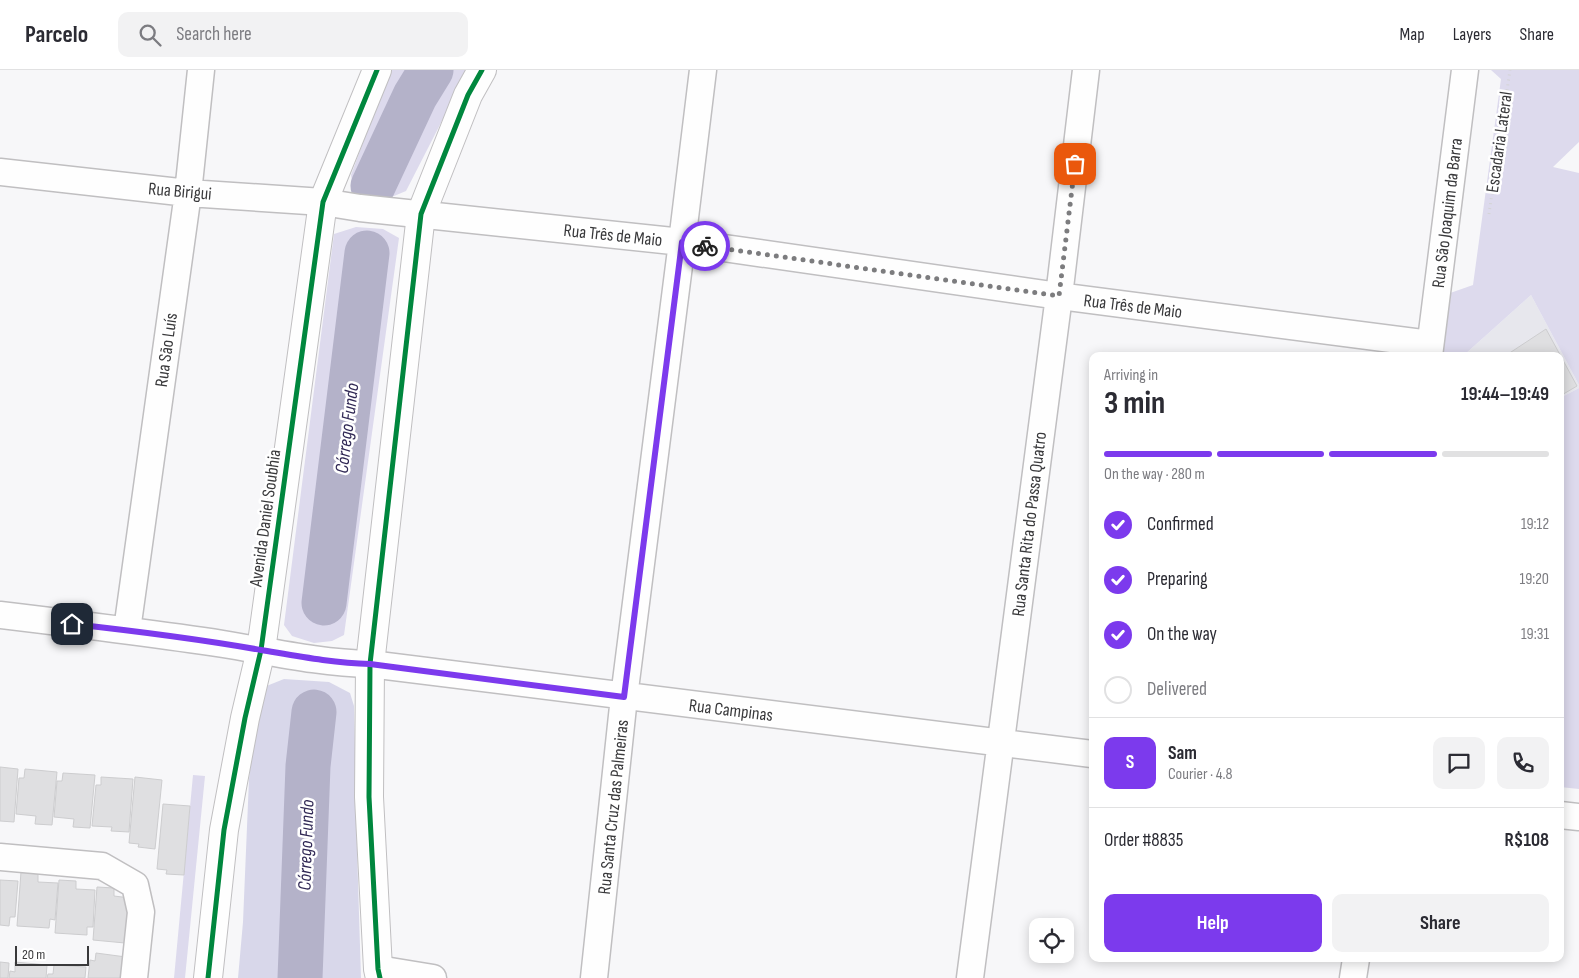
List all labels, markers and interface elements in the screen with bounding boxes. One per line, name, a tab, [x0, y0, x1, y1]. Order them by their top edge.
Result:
search box	[118, 12, 468, 57]
text: Parcelo	[25, 20, 88, 49]
icon: search	[136, 21, 164, 49]
text: Search here	[176, 23, 252, 46]
text: Map	[1400, 24, 1425, 45]
text: Layers	[1453, 24, 1492, 45]
text: Share	[1520, 24, 1554, 45]
street label: Escadaria Lateral	[1482, 90, 1517, 194]
street label: Rua São Joaquim da Barra	[1428, 137, 1467, 289]
pin	[1054, 143, 1096, 185]
icon: bag	[1061, 150, 1089, 178]
street label: Rua Birigui	[147, 178, 213, 205]
street label: Rua Três de Maio	[563, 220, 663, 251]
courier	[680, 221, 730, 271]
icon: bike	[691, 232, 719, 260]
street label: Rua Três de Maio	[1082, 290, 1183, 323]
street label: Rua São Luís	[151, 312, 182, 388]
text: Arriving in	[1104, 366, 1158, 385]
water label: Córrego Fundo	[331, 381, 364, 475]
text: 19:44–19:49	[1461, 383, 1549, 406]
text: 3 min	[1104, 384, 1165, 423]
street label: Rua Santa Rita do Passa Quatro	[1008, 431, 1051, 618]
street label: Avenida Daniel Soubhia	[245, 448, 286, 589]
text: On the way · 280 m	[1104, 465, 1205, 484]
icon: check	[1104, 511, 1132, 539]
text: Confirmed	[1147, 513, 1214, 536]
text: 19:12	[1521, 515, 1549, 534]
icon: check	[1104, 566, 1132, 594]
text: Preparing	[1147, 568, 1208, 591]
text: 19:20	[1520, 570, 1549, 589]
pin	[51, 603, 93, 645]
icon: home	[58, 610, 86, 638]
icon: check	[1104, 621, 1132, 649]
text: On the way	[1147, 623, 1217, 646]
text: 19:31	[1521, 625, 1549, 644]
text: Delivered	[1147, 678, 1207, 701]
street label: Rua Campinas	[688, 695, 774, 726]
street label: Rua Santa Cruz das Palmeiras	[594, 719, 633, 896]
button: chat	[1433, 737, 1485, 789]
button: phone	[1497, 737, 1549, 789]
text: Sam	[1168, 742, 1197, 765]
text: S	[1126, 751, 1134, 774]
text: Courier · 4.8	[1168, 765, 1232, 784]
water label: Córrego Fundo	[293, 799, 320, 891]
text: Order #8835	[1104, 829, 1183, 852]
text: R$108	[1504, 829, 1549, 852]
button: Help	[1104, 894, 1322, 952]
button: Share	[1332, 894, 1549, 952]
map controls	[1029, 918, 1074, 963]
button: locate	[1029, 918, 1074, 963]
scale bar	[15, 943, 89, 966]
text: 20 m	[22, 946, 45, 963]

